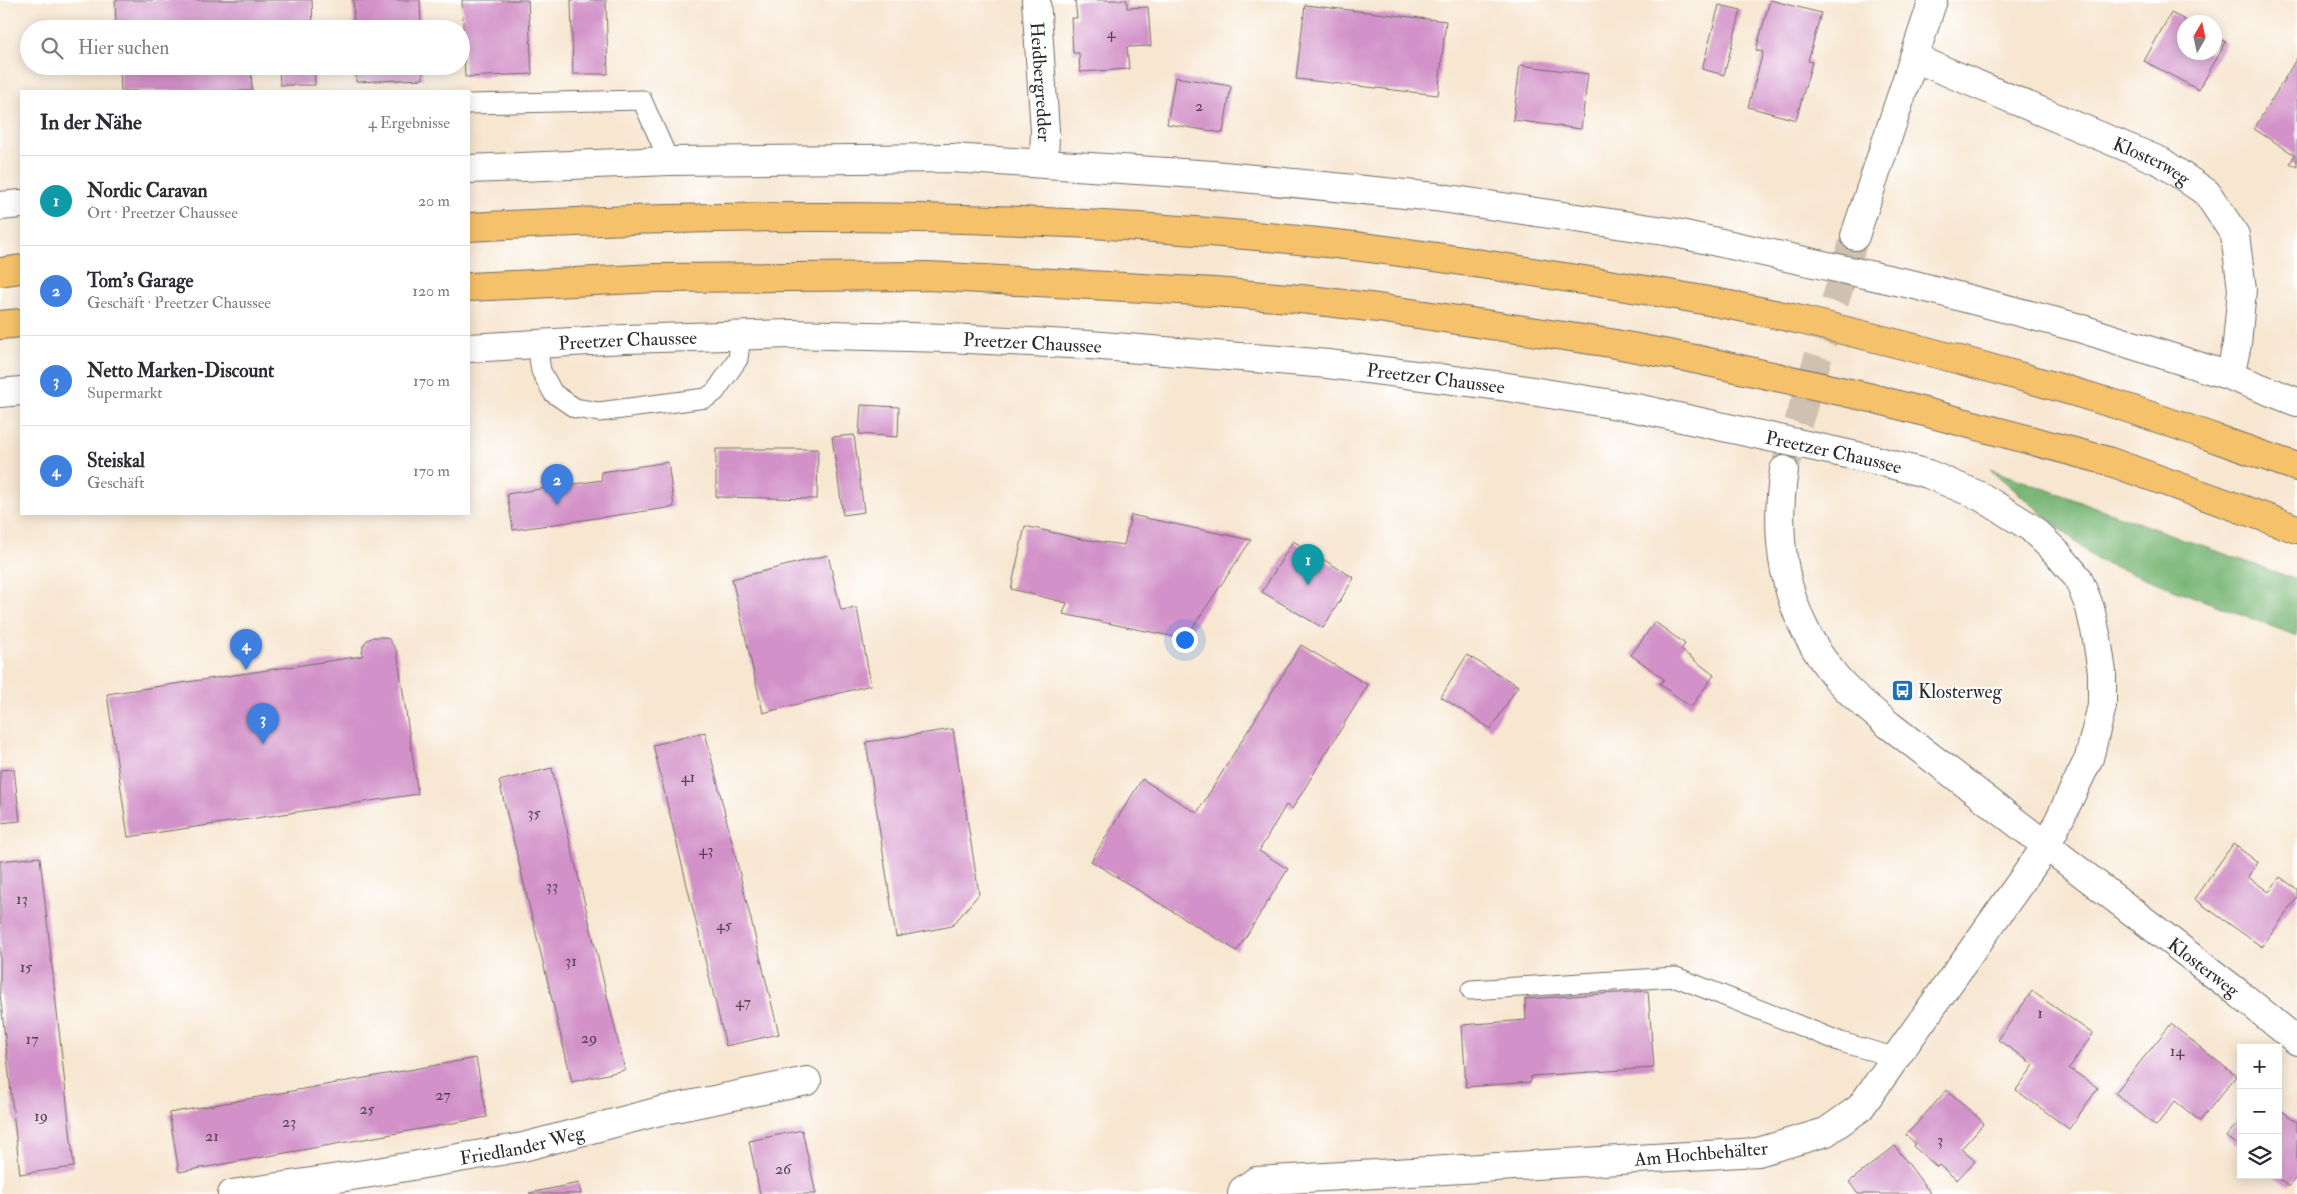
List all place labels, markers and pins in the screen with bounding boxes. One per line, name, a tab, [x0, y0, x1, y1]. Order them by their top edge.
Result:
pin: 2	[541, 464, 573, 505]
pin: 1	[1292, 544, 1324, 585]
pin: 4	[230, 629, 262, 670]
bus stop icon: Klosterweg	[1890, 679, 1914, 703]
place label: Klosterweg	[1918, 680, 2002, 704]
pin: 3	[247, 703, 279, 744]

